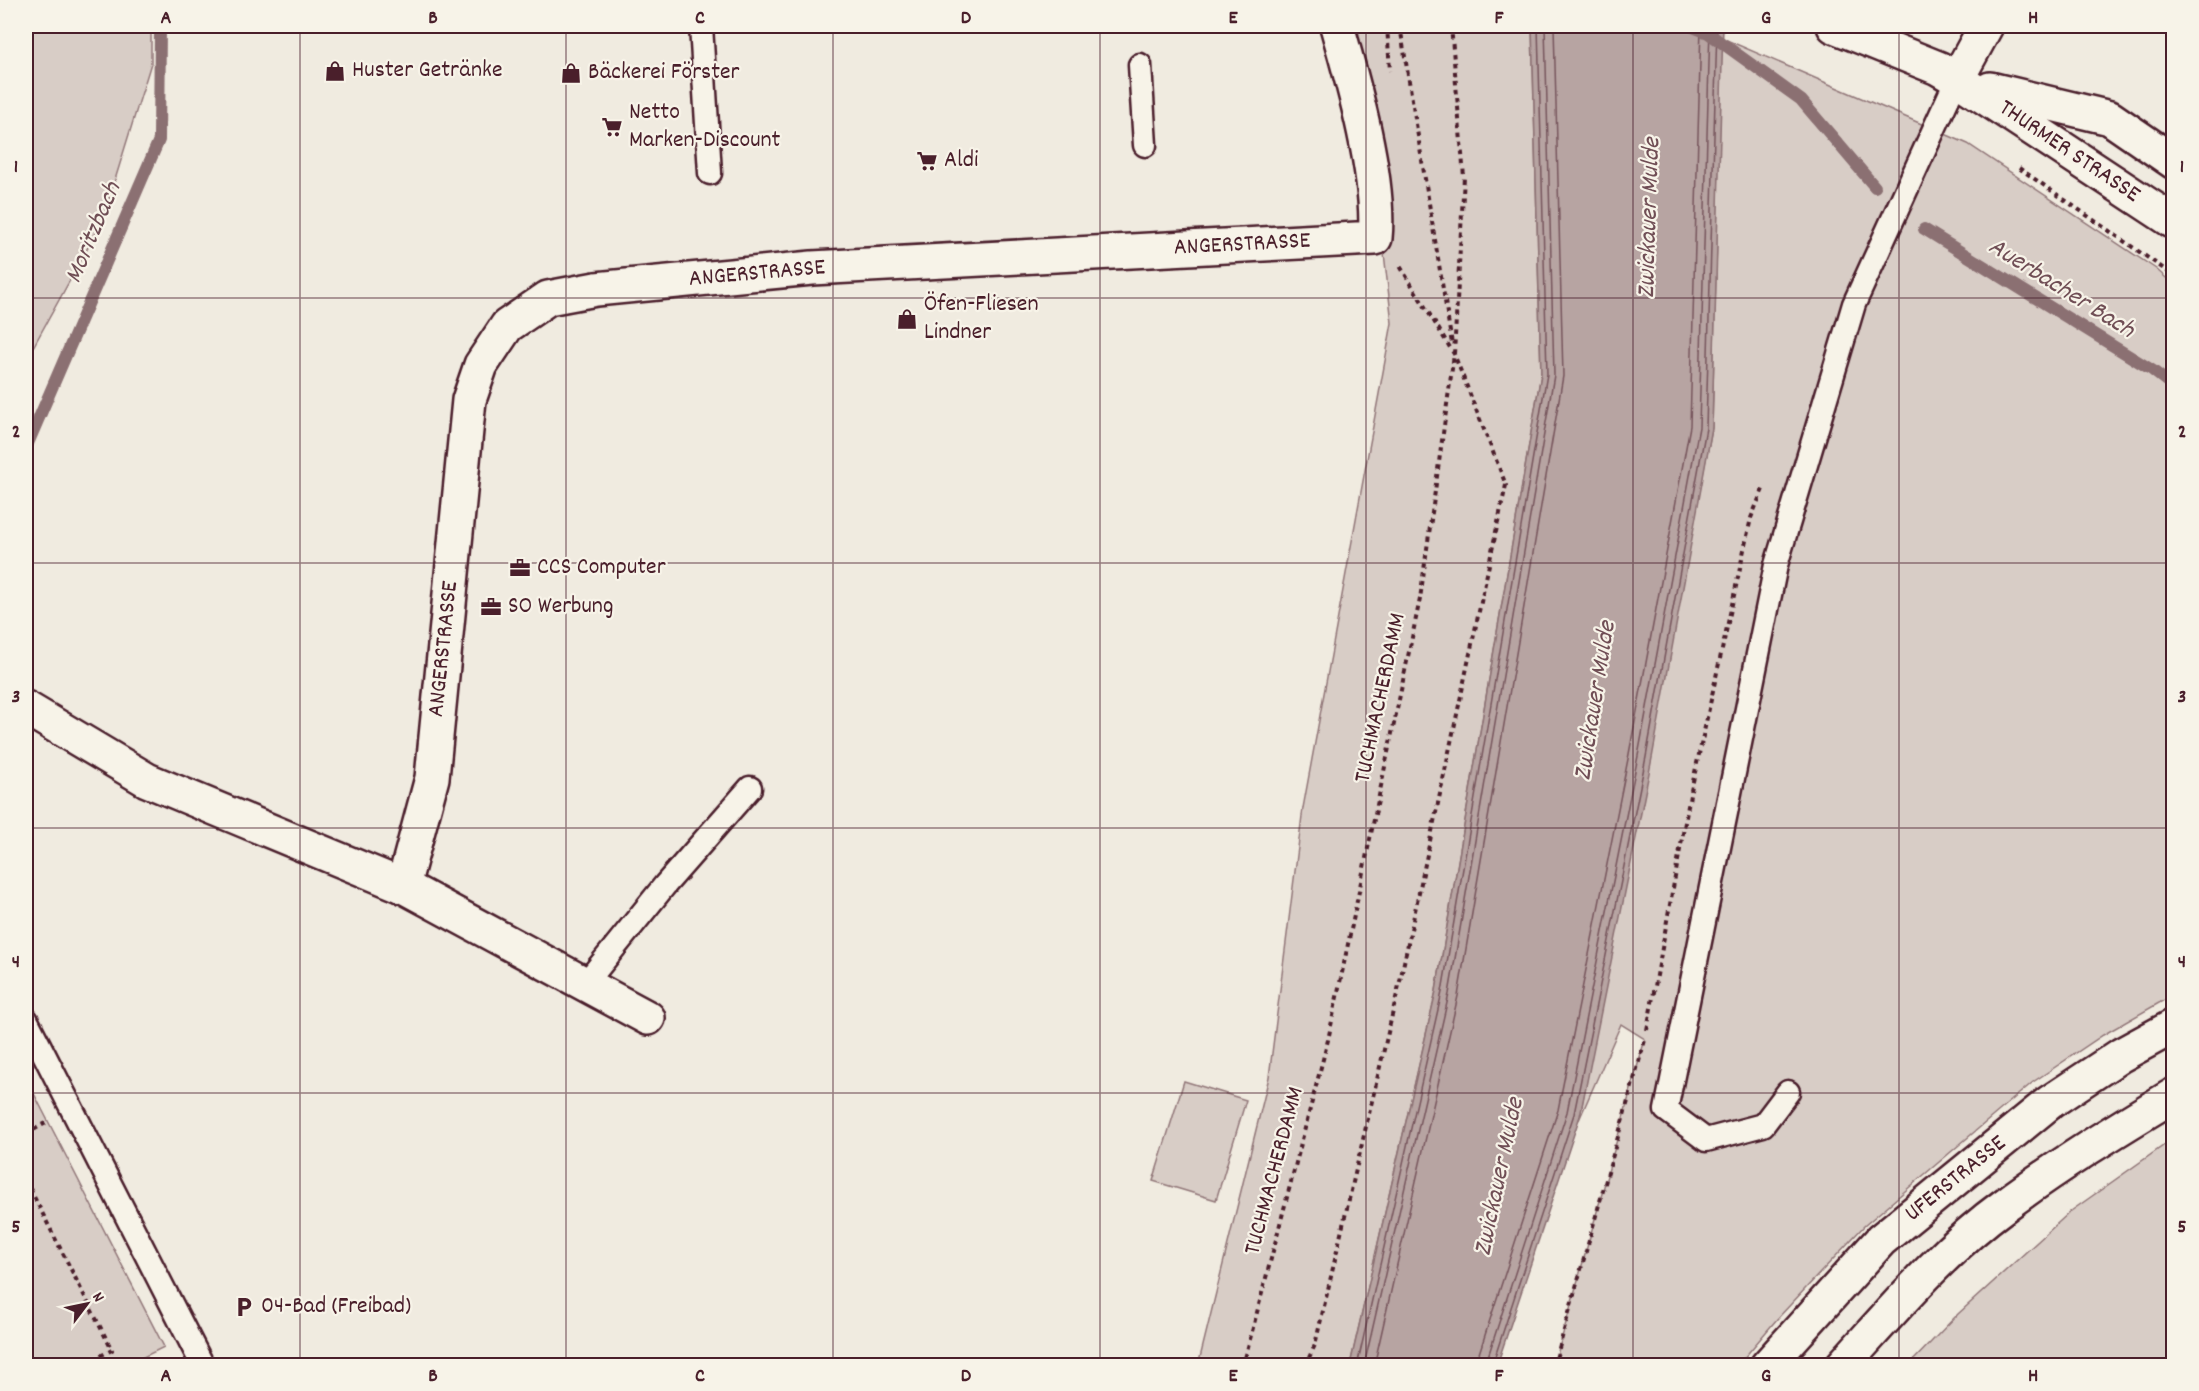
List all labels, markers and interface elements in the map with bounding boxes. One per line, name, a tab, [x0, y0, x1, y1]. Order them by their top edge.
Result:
text: A	[161, 5, 172, 33]
text: B	[428, 5, 438, 33]
text: C	[695, 5, 705, 33]
text: D	[961, 5, 972, 33]
text: E	[1228, 5, 1238, 33]
text: F	[1495, 5, 1505, 33]
text: G	[1761, 5, 1771, 33]
text: H	[2028, 5, 2038, 33]
place label: Huster Getränke	[352, 54, 502, 88]
place label: Bäckerei Förster	[588, 56, 740, 90]
shop icon: Huster Getränke	[323, 59, 347, 83]
shop icon: Bäckerei Förster	[559, 61, 583, 85]
street label: THURMER STRASSE	[1991, 92, 2147, 212]
place label: Netto Marken-Discount	[629, 96, 781, 158]
supermarket icon: Netto Marken-Discount	[600, 115, 624, 139]
water label: Zwickauer Mulde	[1629, 135, 1671, 299]
place label: Aldi	[944, 144, 978, 178]
supermarket icon: Aldi	[915, 149, 939, 173]
text: 1	[14, 154, 18, 182]
text: 1	[2180, 154, 2184, 182]
water label: Moritzbach	[56, 176, 132, 289]
street label: ANGERSTRASSE	[1173, 224, 1311, 266]
water label: Auerbacher Bach	[1981, 229, 2142, 349]
street label: ANGERSTRASSE	[687, 251, 827, 297]
place label: Öfen-Fliesen Lindner	[924, 288, 1038, 350]
shop icon: Öfen-Fliesen Lindner	[895, 307, 919, 331]
text: 2	[12, 419, 20, 447]
text: 2	[2178, 419, 2186, 447]
place label: CCS Computer	[537, 551, 666, 585]
office icon: CCS Computer	[508, 556, 532, 580]
street label: ANGERSTRASSE	[420, 579, 468, 719]
place label: SO Werbung	[508, 590, 613, 624]
office icon: SO Werbung	[479, 595, 503, 619]
street label: TUCHMACHERDAMM	[1346, 610, 1416, 786]
water label: Zwickauer Mulde	[1565, 617, 1627, 783]
text: 3	[12, 684, 20, 712]
text: 3	[2178, 684, 2186, 712]
text: 4	[12, 949, 20, 977]
text: 4	[2178, 949, 2186, 977]
street label: TUCHMACHERDAMM	[1236, 1083, 1314, 1259]
water label: Zwickauer Mulde	[1465, 1093, 1535, 1259]
street label: UFERSTRASSE	[1898, 1127, 2014, 1231]
text: 5	[11, 1214, 21, 1242]
text: 5	[2177, 1214, 2187, 1242]
north arrow	[57, 1274, 117, 1334]
text: N	[86, 1288, 109, 1307]
place label: 04-Bad (Freibad)	[261, 1290, 411, 1324]
parking icon: 04-Bad (Freibad)	[232, 1295, 256, 1319]
text: A	[161, 1363, 172, 1391]
text: B	[428, 1363, 438, 1391]
text: C	[695, 1363, 705, 1391]
text: D	[961, 1363, 972, 1391]
text: E	[1228, 1363, 1238, 1391]
text: F	[1495, 1363, 1505, 1391]
text: G	[1761, 1363, 1771, 1391]
text: H	[2028, 1363, 2038, 1391]

